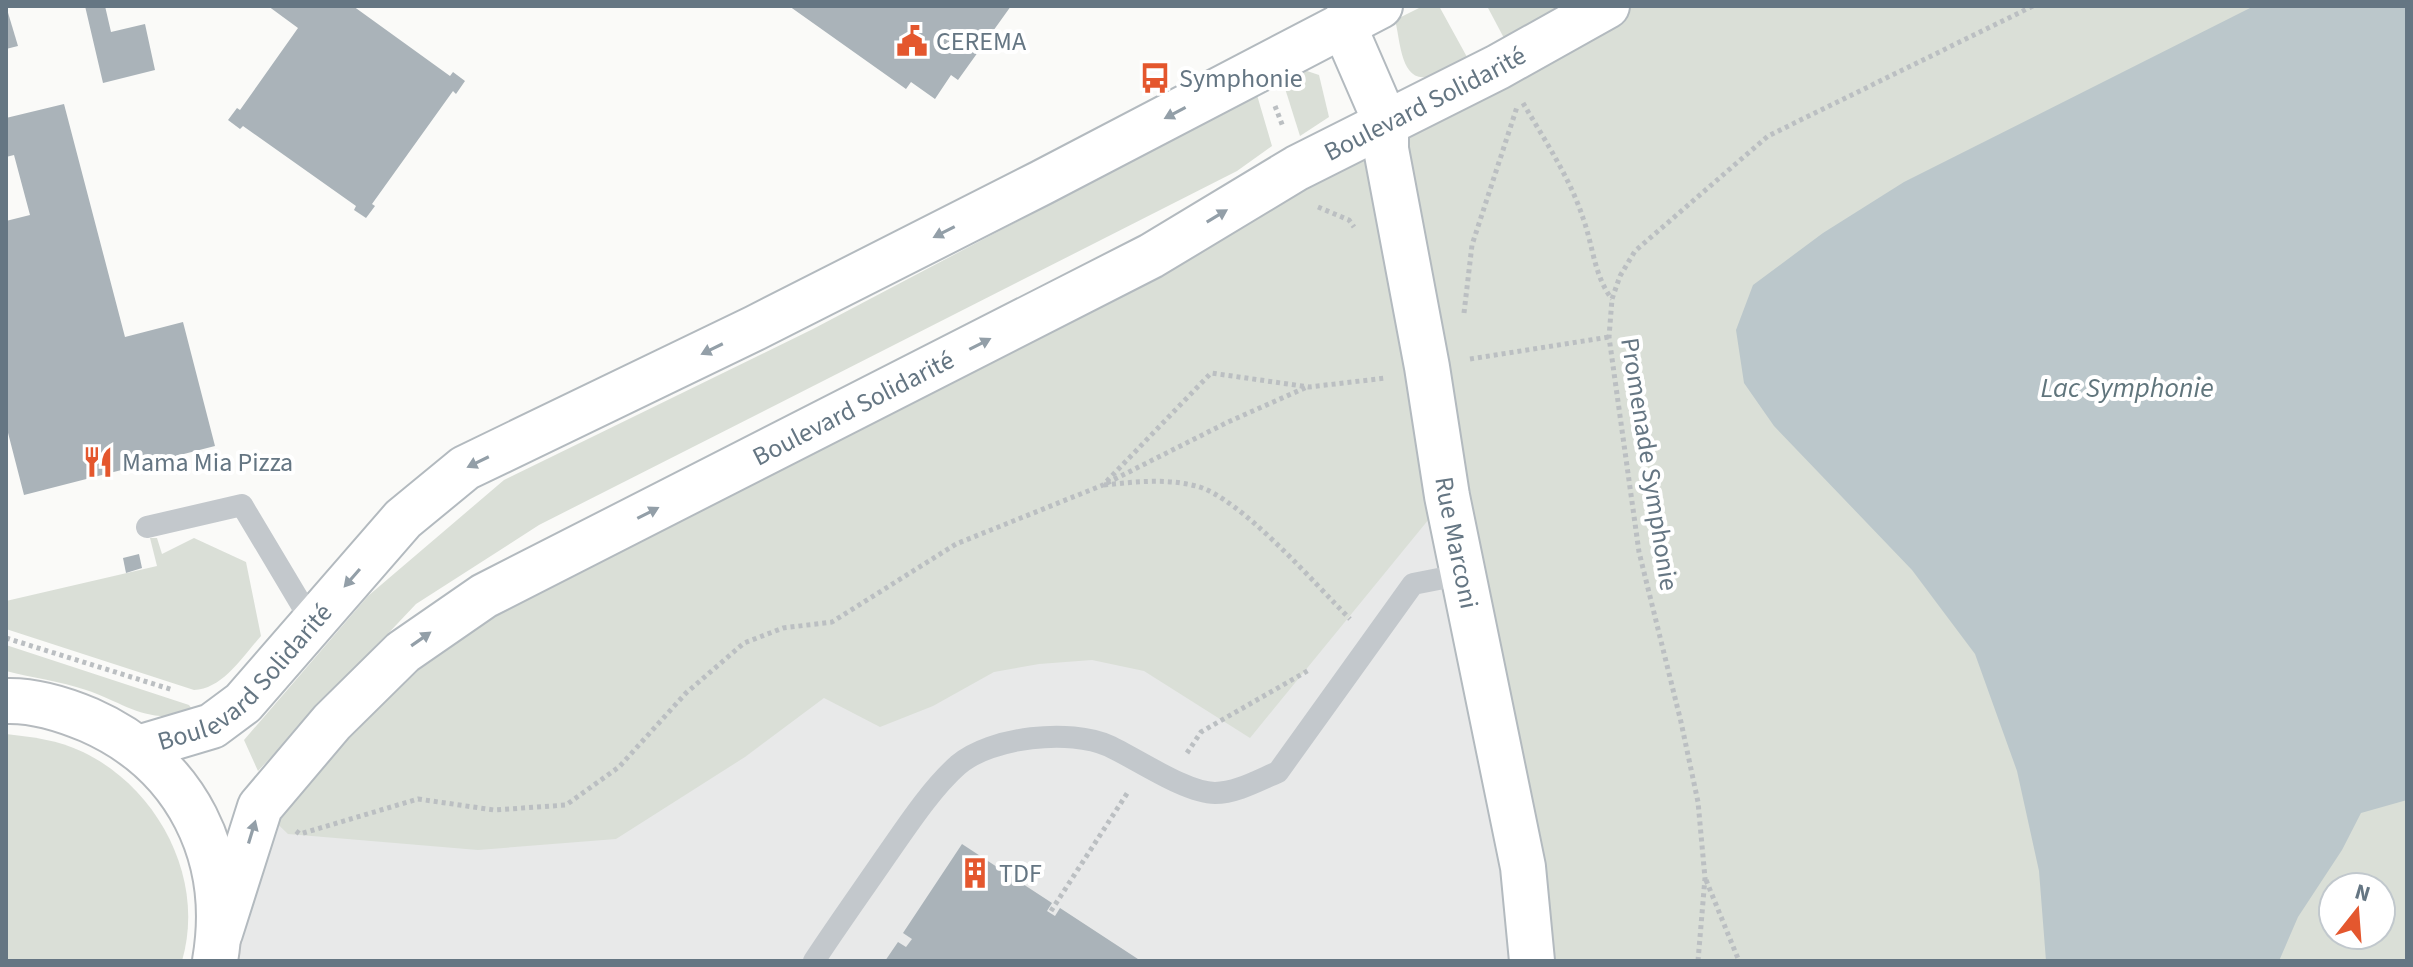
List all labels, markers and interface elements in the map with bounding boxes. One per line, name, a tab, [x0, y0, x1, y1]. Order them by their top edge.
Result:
place label: CEREMA	[936, 23, 1027, 60]
public building icon: CEREMA	[895, 24, 929, 58]
street label: Boulevard Solidarité	[1318, 37, 1533, 171]
place label: Symphonie	[1179, 60, 1303, 97]
bus stop icon: Symphonie	[1138, 61, 1172, 95]
one-way arrow	[1164, 106, 1187, 119]
one-way arrow	[1206, 209, 1228, 223]
one-way arrow	[933, 226, 956, 239]
street label: Promenade Symphonie	[1611, 335, 1688, 593]
one-way arrow	[968, 338, 991, 351]
street label: Boulevard Solidarité	[746, 341, 960, 475]
one-way arrow	[701, 342, 724, 356]
water label: Lac Symphonie	[2040, 368, 2214, 408]
place label: Mama Mia Pizza	[122, 444, 293, 481]
restaurant icon: Mama Mia Pizza	[81, 445, 115, 479]
one-way arrow	[466, 455, 490, 469]
street label: Rue Marconi	[1425, 474, 1488, 612]
one-way arrow	[637, 507, 660, 520]
one-way arrow	[344, 568, 361, 588]
street label: Boulevard Solidarité	[153, 595, 341, 760]
one-way arrow	[411, 632, 432, 647]
one-way arrow	[246, 820, 259, 844]
place label: TDF	[999, 855, 1042, 892]
building icon: TDF	[958, 856, 992, 890]
north arrow	[2317, 871, 2397, 951]
text: N	[2351, 875, 2374, 910]

